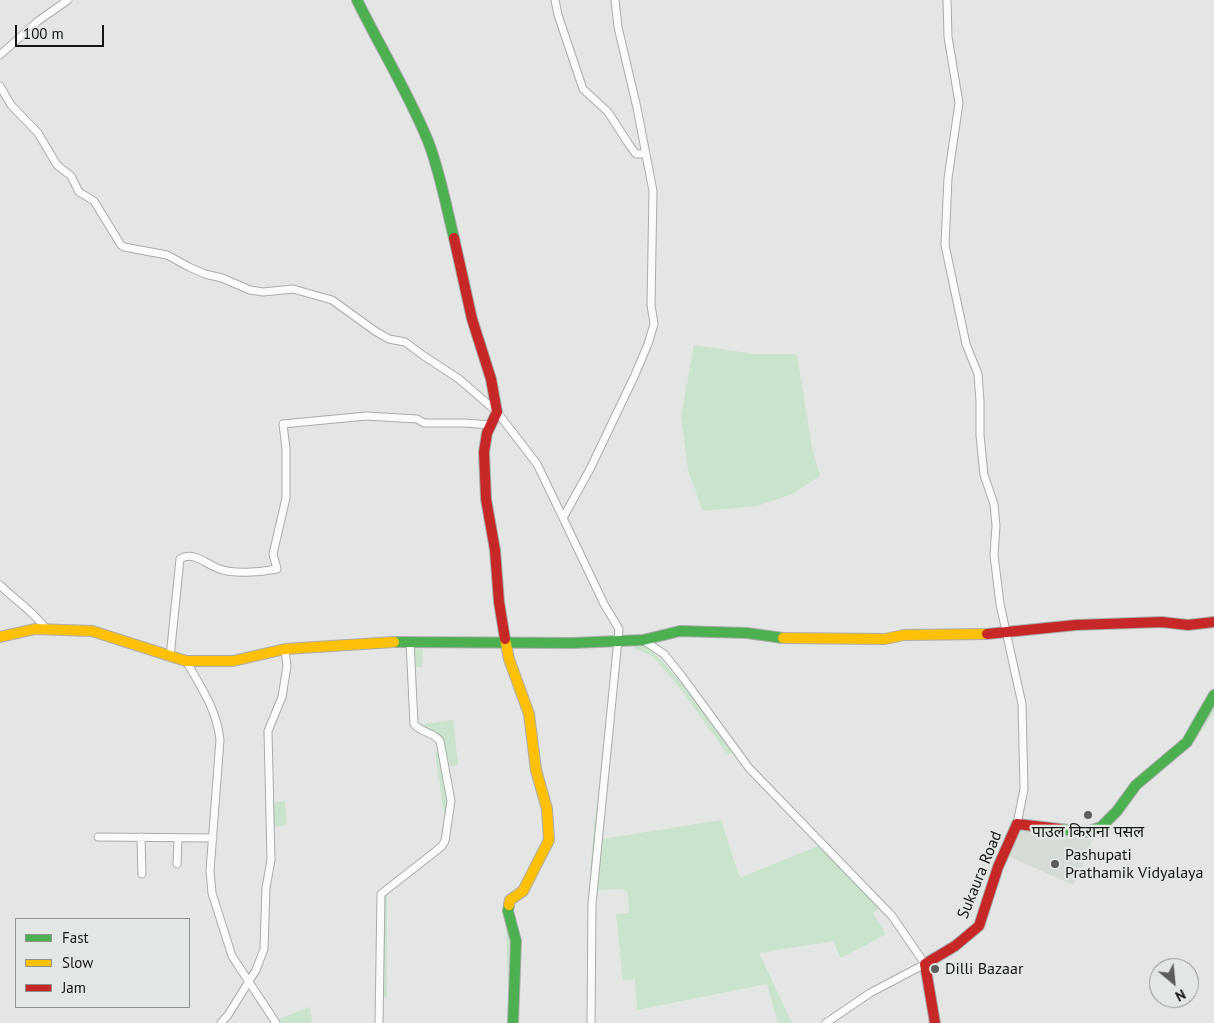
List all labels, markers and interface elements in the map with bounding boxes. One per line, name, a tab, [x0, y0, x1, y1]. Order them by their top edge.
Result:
scale bar	[18, 15, 106, 47]
text: 100 m	[23, 24, 64, 43]
marker: पाउल किराना पसल	[1082, 809, 1094, 821]
place label: पाउल किराना पसल	[1032, 822, 1144, 842]
street label: Sukaura Road	[954, 828, 1006, 922]
place label: Pashupati Prathamik Vidyalaya	[1065, 845, 1203, 883]
marker: Pashupati Prathamik Vidyalaya	[1049, 858, 1061, 870]
legend	[15, 918, 190, 1008]
text: Fast	[62, 928, 89, 947]
text: Slow	[62, 953, 93, 972]
north arrow	[1149, 958, 1199, 1008]
place label: Dilli Bazaar	[945, 959, 1023, 979]
marker: Dilli Bazaar	[929, 963, 941, 975]
text: Jam	[62, 978, 86, 997]
text: N	[1172, 985, 1189, 1005]

